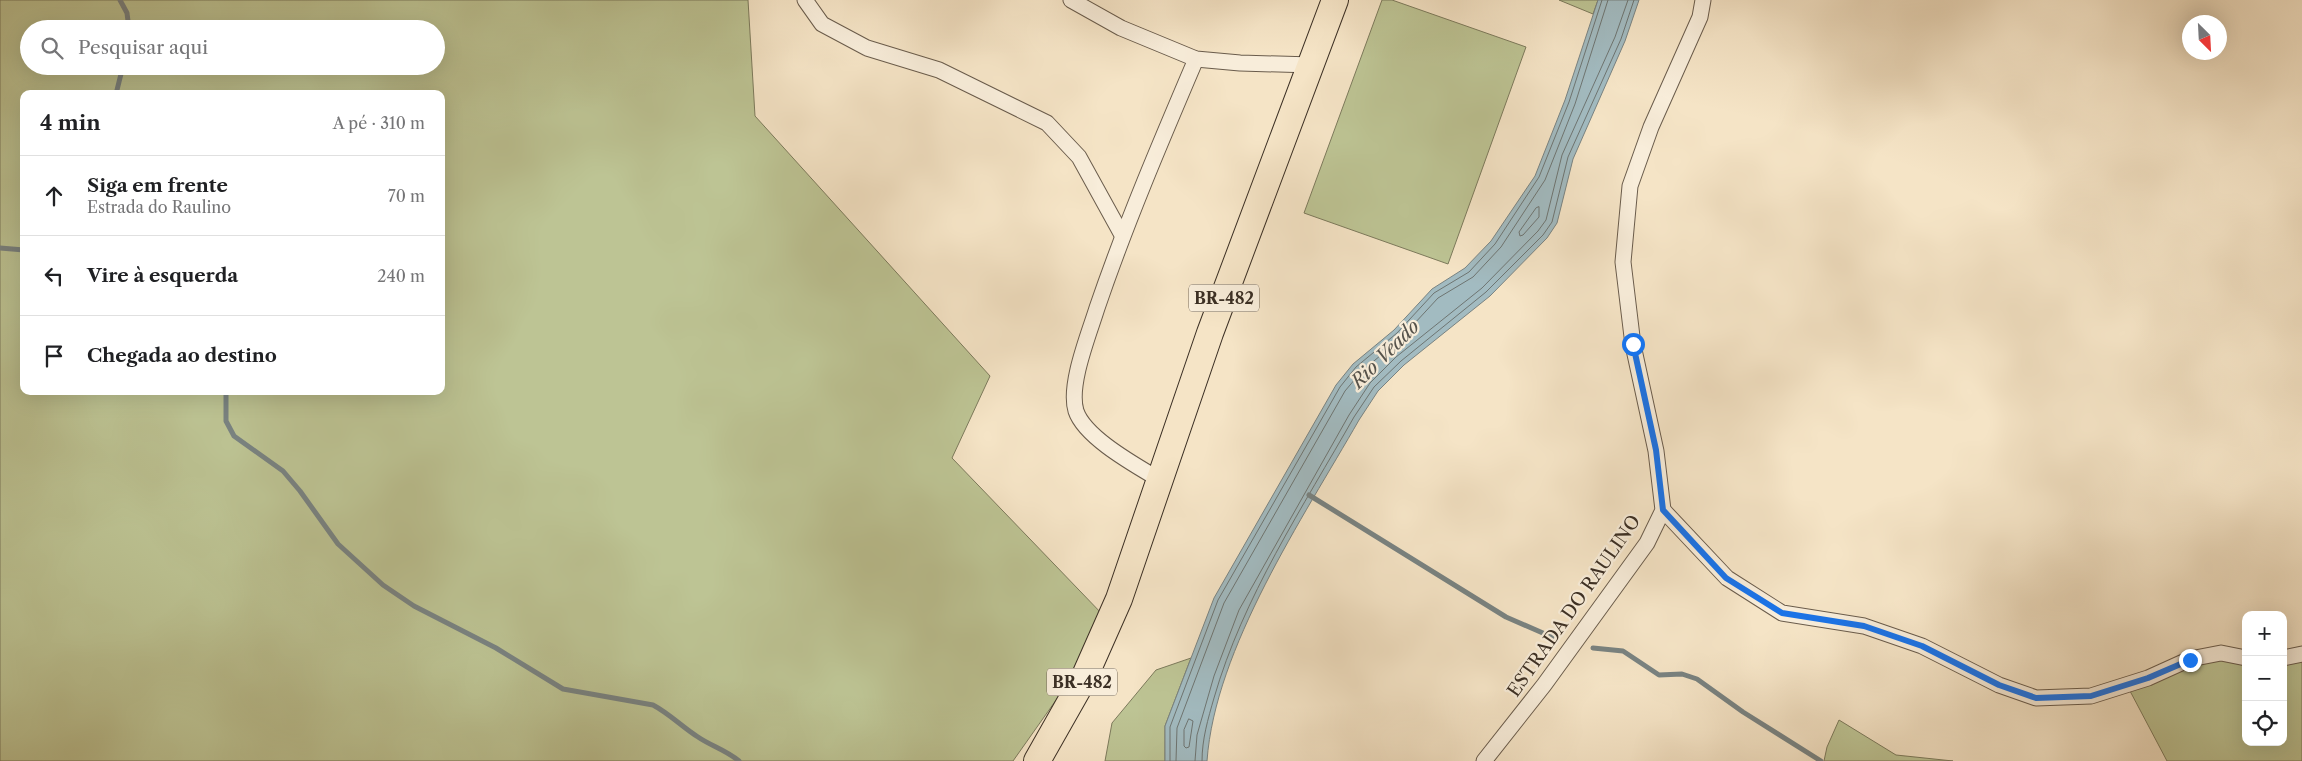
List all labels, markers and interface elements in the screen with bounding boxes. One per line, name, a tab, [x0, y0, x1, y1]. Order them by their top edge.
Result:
north arrow	[2182, 15, 2227, 60]
search box	[20, 20, 445, 75]
icon: search	[38, 34, 66, 62]
text: Pesquisar aqui	[78, 36, 208, 59]
text: 4 min	[40, 110, 101, 135]
text: A pé · 310 m	[333, 113, 425, 133]
text: Siga em frente	[87, 174, 228, 197]
icon: ahead	[40, 182, 68, 210]
text: 70 m	[388, 186, 425, 206]
text: Estrada do Raulino	[87, 197, 231, 217]
icon: left	[40, 262, 68, 290]
text: Vire à esquerda	[87, 264, 238, 287]
text: 240 m	[377, 266, 425, 286]
road number: BR-482	[1189, 284, 1259, 312]
water label: Rio Veado	[1344, 315, 1424, 395]
route start	[1622, 333, 1645, 356]
icon: arrive	[40, 342, 68, 370]
text: Chegada ao destino	[87, 344, 277, 367]
street label: ESTRADA DO RAULINO	[1503, 511, 1645, 701]
map controls	[2242, 611, 2287, 746]
button: +	[2242, 611, 2287, 656]
route end	[2179, 649, 2202, 672]
button: −	[2242, 656, 2287, 701]
road number: BR-482	[1047, 669, 1117, 696]
button: locate	[2242, 701, 2287, 746]

